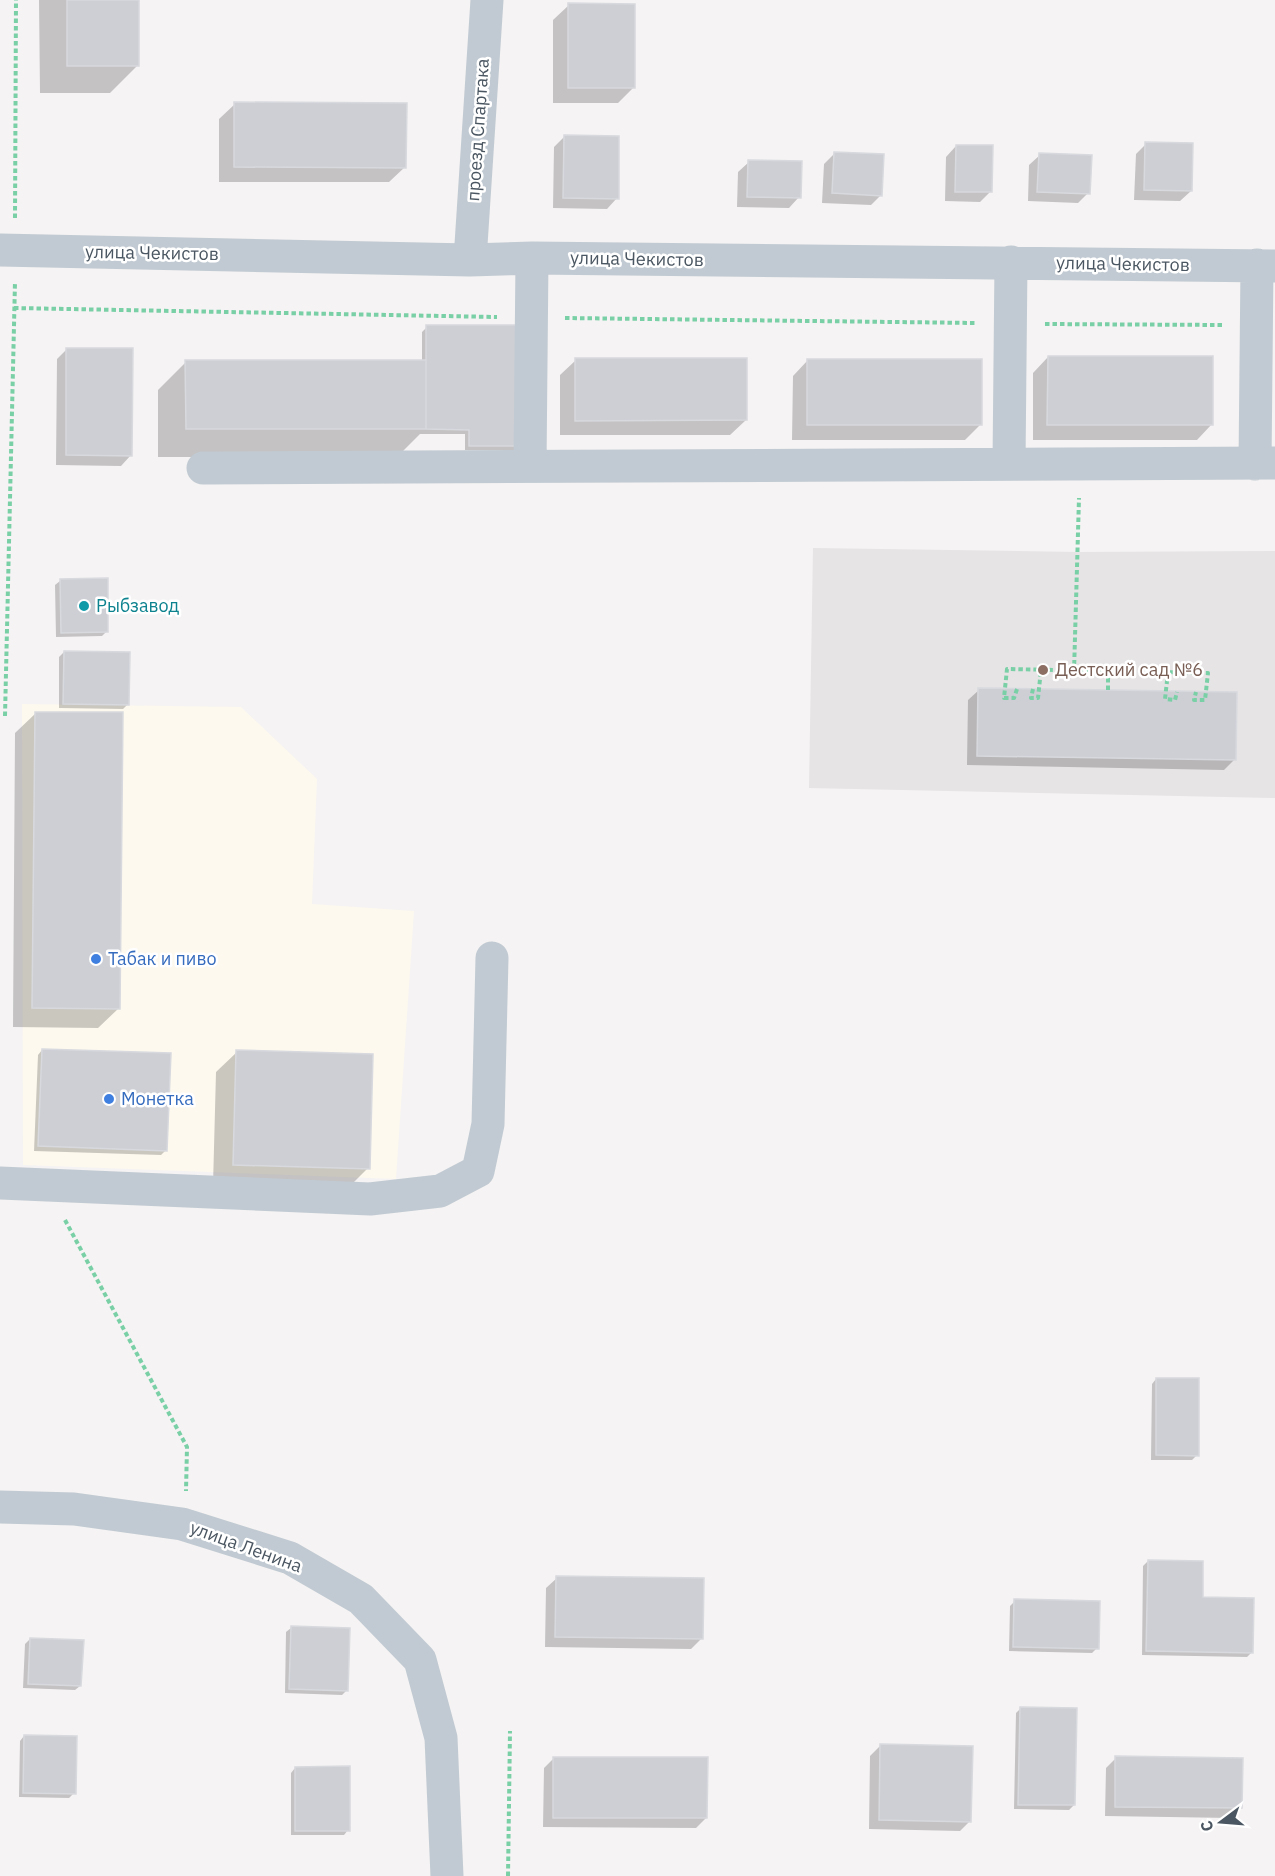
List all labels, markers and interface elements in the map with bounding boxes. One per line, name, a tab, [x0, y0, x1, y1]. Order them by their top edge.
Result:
street label: проезд Спартака	[461, 57, 494, 202]
street label: улица Чекистов	[85, 240, 219, 265]
street label: улица Чекистов	[570, 246, 704, 271]
street label: улица Чекистов	[1056, 251, 1190, 276]
place label: Рыбзавод	[96, 594, 180, 617]
marker: Рыбзавод	[77, 599, 91, 613]
place label: Дестский сад №6	[1055, 658, 1203, 681]
marker: Дестский сад №6	[1036, 663, 1050, 677]
place label: Табак и пиво	[108, 947, 217, 970]
marker: Табак и пиво	[89, 952, 103, 966]
place label: Монетка	[121, 1087, 194, 1110]
marker: Монетка	[102, 1092, 116, 1106]
street label: улица Ленина	[187, 1516, 306, 1578]
north arrow	[1191, 1792, 1251, 1852]
text: С	[1196, 1818, 1218, 1834]

